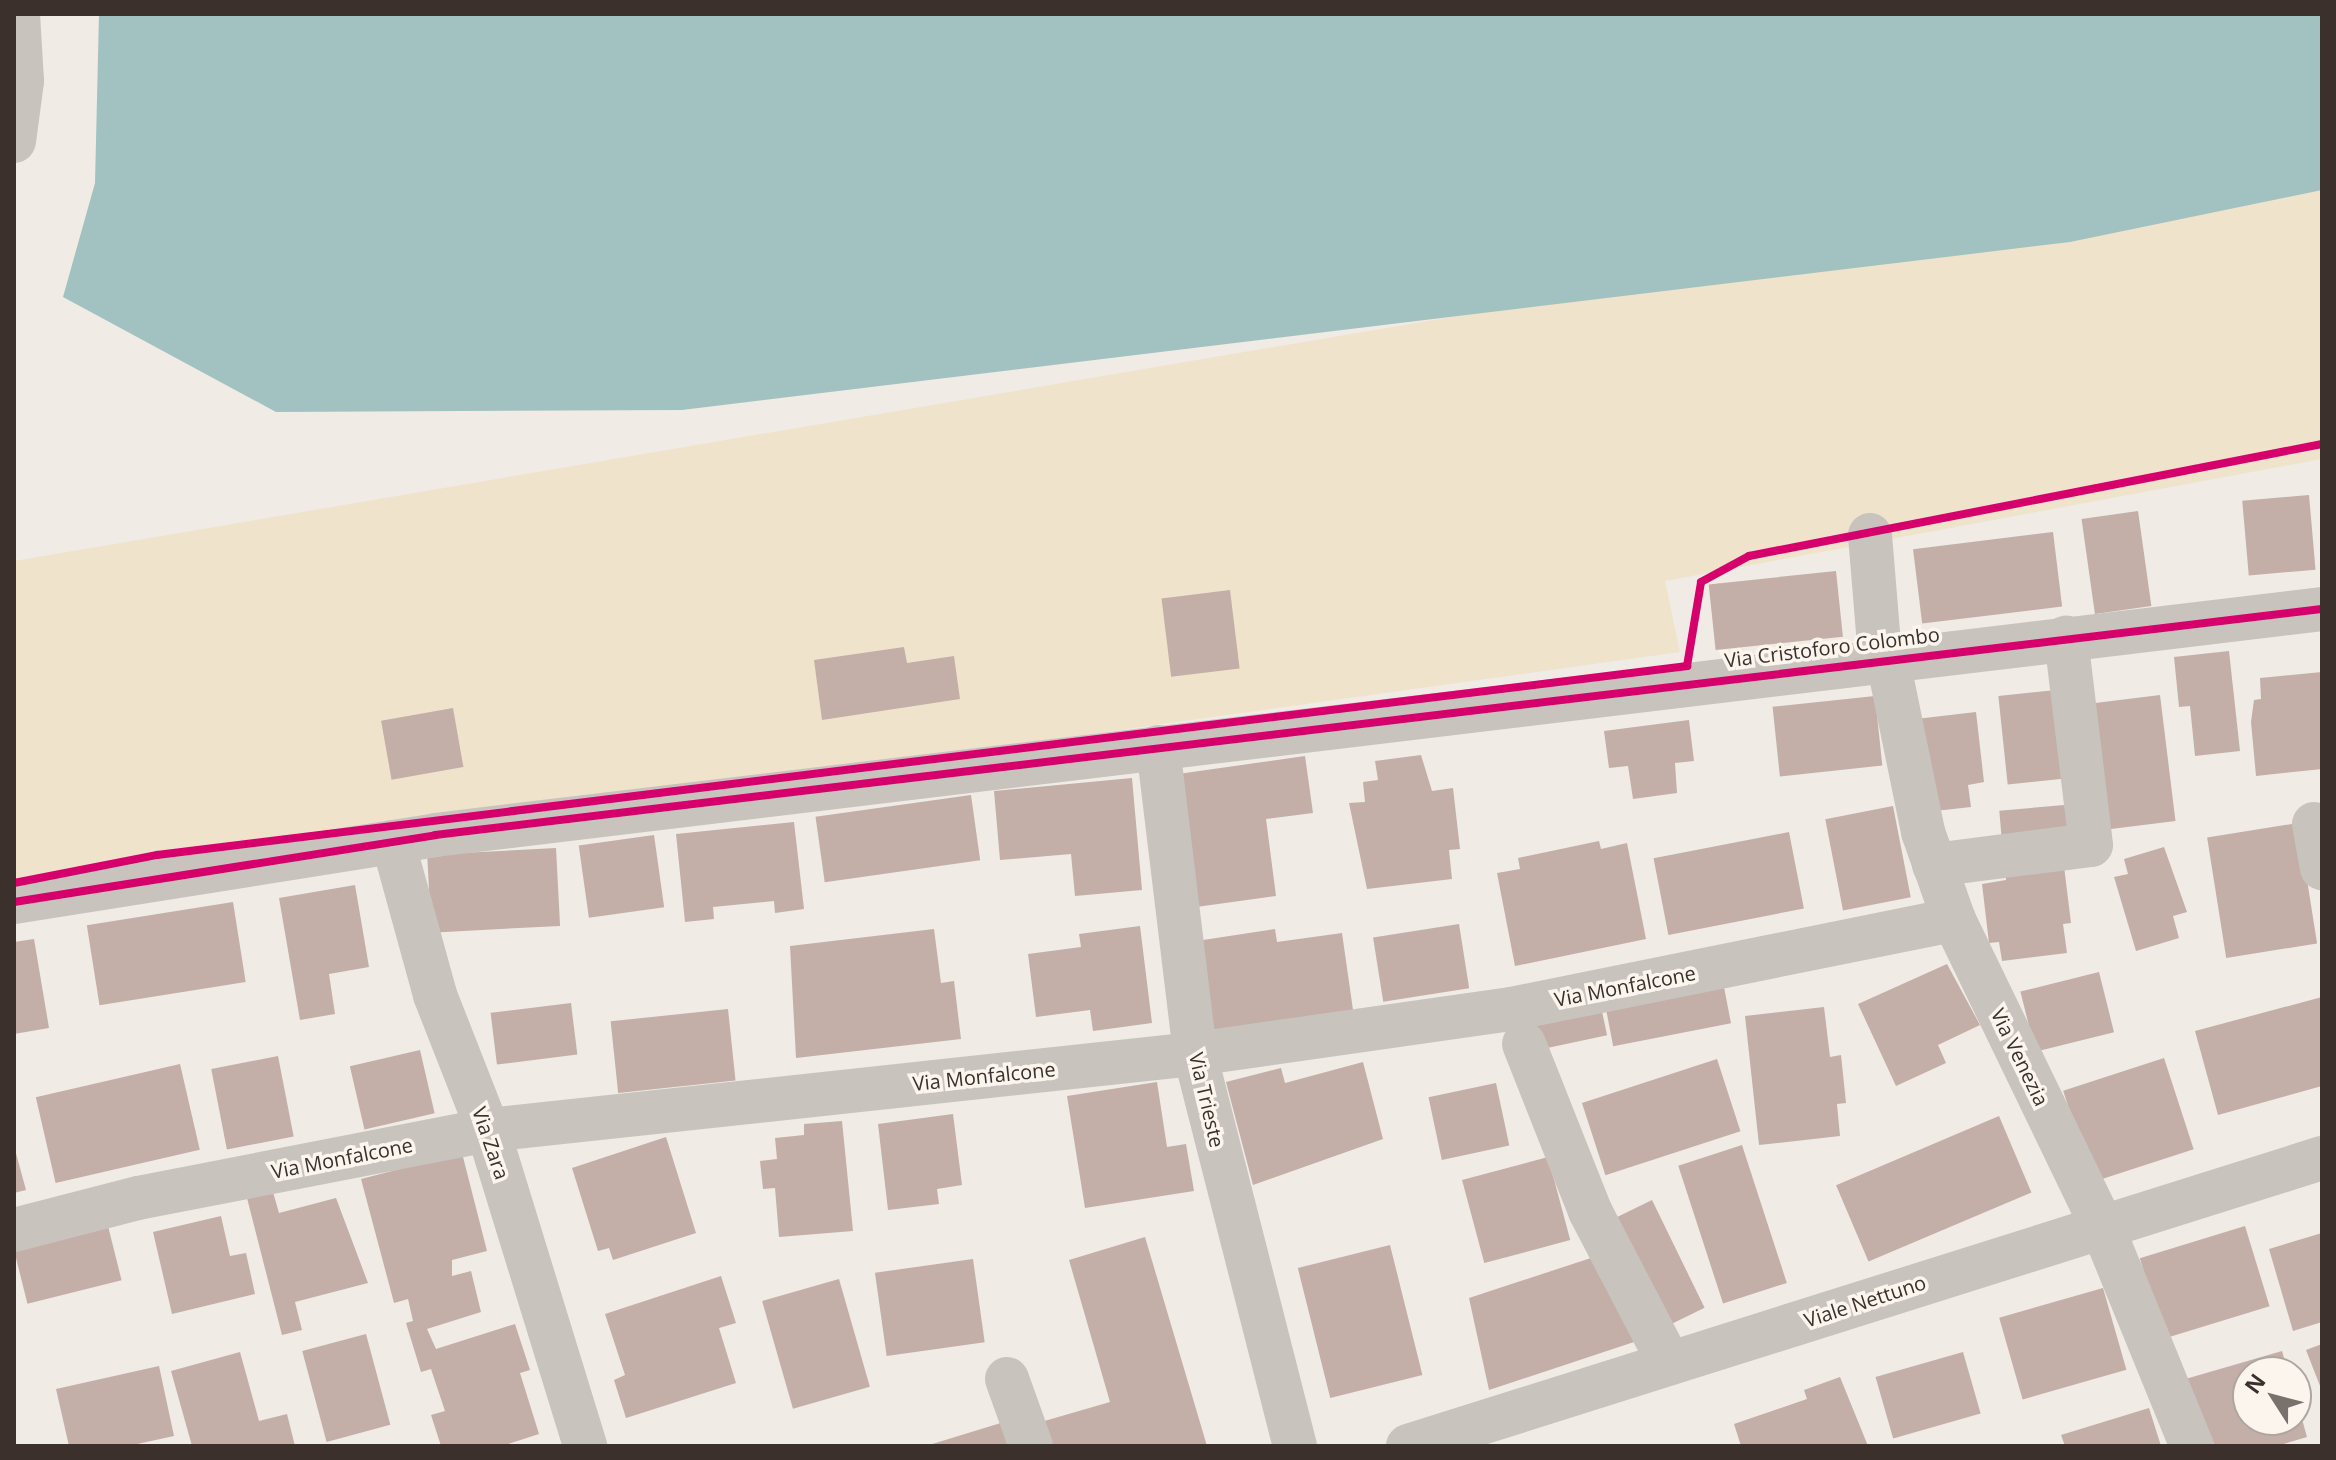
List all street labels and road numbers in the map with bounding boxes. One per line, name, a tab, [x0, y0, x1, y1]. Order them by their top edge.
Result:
street label: Via Cristoforo Colombo	[1723, 622, 1941, 672]
street label: Via Monfalcone	[1552, 961, 1698, 1011]
street label: Via Venezia	[1986, 1004, 2054, 1110]
street label: Via Trieste	[1184, 1050, 1230, 1150]
street label: Via Monfalcone	[911, 1057, 1057, 1095]
street label: Via Zara	[467, 1104, 515, 1182]
street label: Via Monfalcone	[269, 1133, 415, 1183]
street label: Viale Nettuno	[1801, 1270, 1929, 1332]

